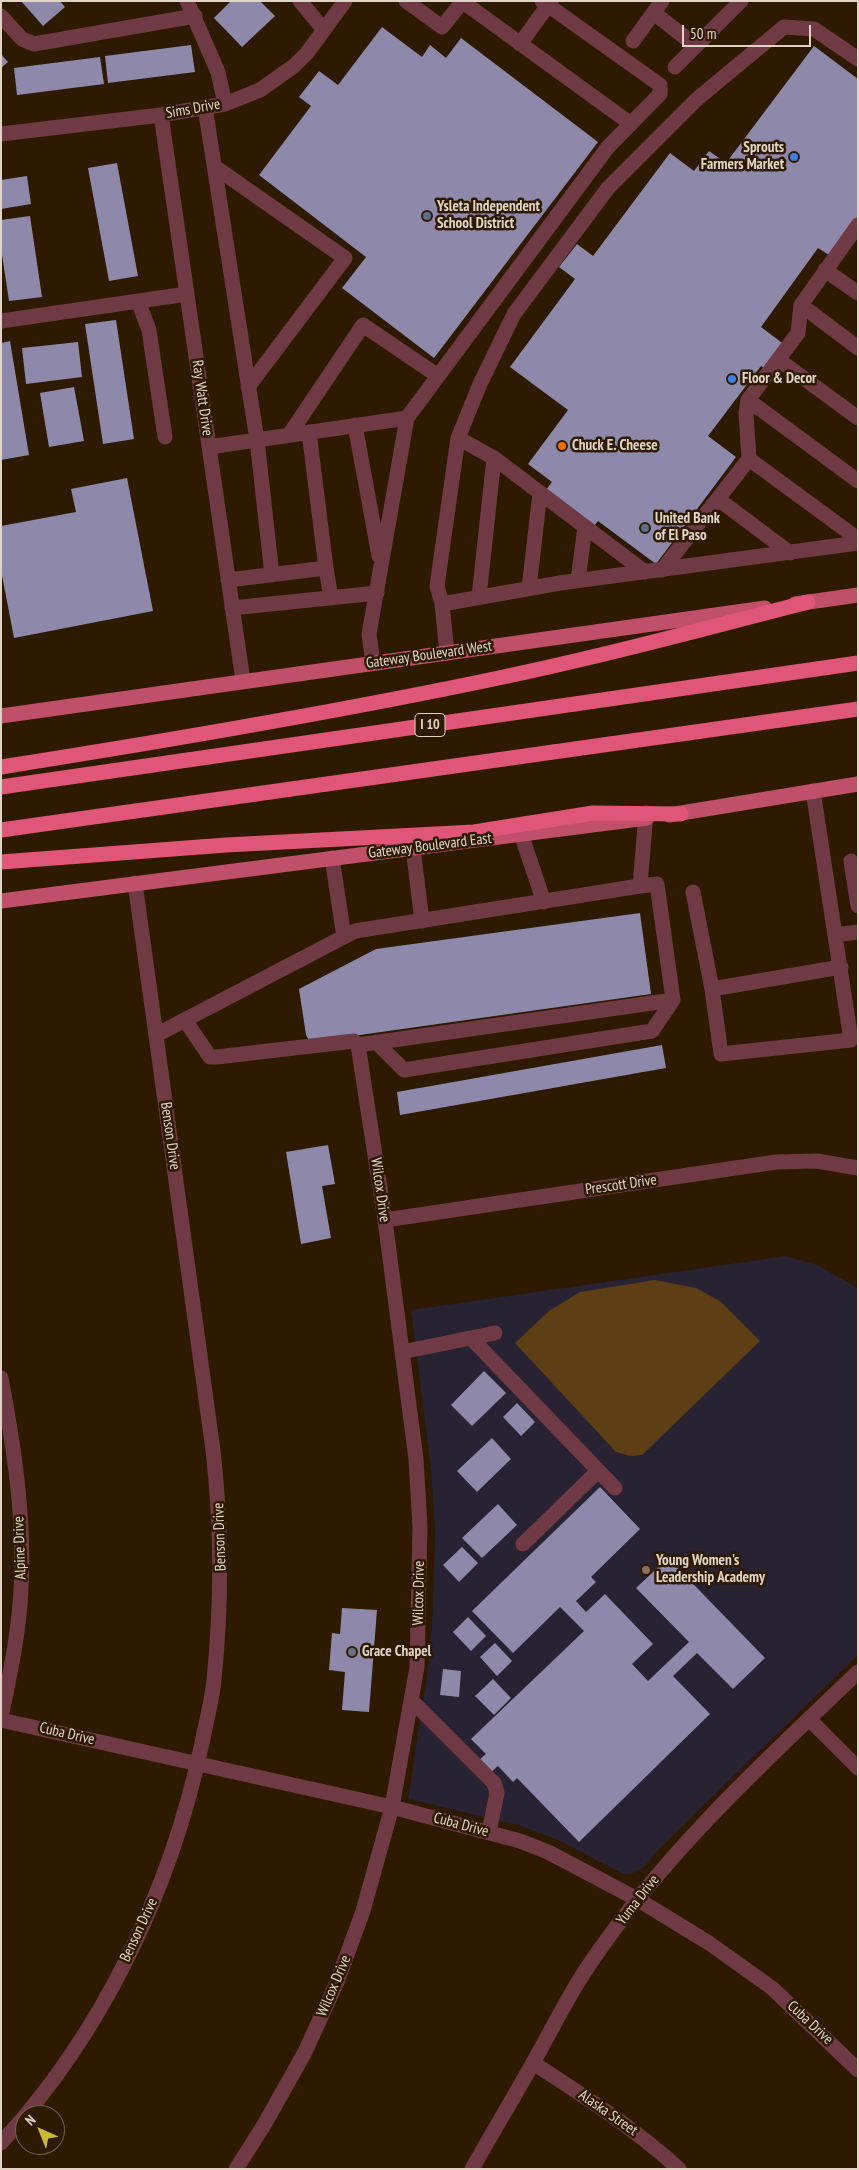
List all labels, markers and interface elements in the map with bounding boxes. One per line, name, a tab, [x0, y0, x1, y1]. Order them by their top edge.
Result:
scale bar	[684, 15, 813, 47]
text: 50 m	[690, 24, 716, 43]
street label: Sims Drive	[164, 95, 222, 123]
place label: Sprouts Farmers Market	[701, 139, 784, 174]
marker: Sprouts Farmers Market	[788, 151, 800, 163]
place label: Ysleta Independent School District	[437, 198, 540, 233]
marker: Ysleta Independent School District	[421, 210, 433, 222]
street label: Ray Watt Drive	[188, 359, 216, 437]
place label: Floor & Decor	[742, 370, 816, 388]
marker: Floor & Decor	[726, 373, 738, 385]
place label: Chuck E. Cheese	[572, 437, 658, 455]
marker: Chuck E. Cheese	[556, 440, 568, 452]
place label: United Bank of El Paso	[655, 510, 720, 545]
marker: United Bank of El Paso	[639, 522, 651, 534]
street label: Gateway Boulevard West	[365, 637, 493, 673]
road number: I 10	[415, 714, 445, 736]
street label: Gateway Boulevard East	[367, 830, 493, 862]
street label: Benson Drive	[156, 1101, 184, 1171]
street label: Wilcox Drive	[367, 1157, 393, 1223]
street label: Prescott Drive	[584, 1171, 658, 1199]
street label: Benson Drive	[210, 1502, 230, 1572]
street label: Alpine Drive	[10, 1516, 30, 1580]
place label: Young Women's Leadership Academy	[656, 1552, 765, 1587]
street label: Wilcox Drive	[409, 1560, 429, 1626]
marker: Young Women's Leadership Academy	[640, 1564, 652, 1576]
place label: Grace Chapel	[362, 1643, 431, 1661]
marker: Grace Chapel	[346, 1646, 358, 1658]
street label: Cuba Drive	[38, 1719, 96, 1749]
street label: Cuba Drive	[432, 1809, 490, 1841]
street label: Yuma Drive	[613, 1871, 663, 1929]
street label: Benson Drive	[116, 1895, 162, 1965]
street label: Wilcox Drive	[313, 1953, 355, 2019]
street label: Cuba Drive	[783, 1997, 837, 2049]
street label: Alaska Street	[575, 2086, 641, 2140]
north arrow	[15, 2105, 65, 2155]
text: N	[21, 2111, 39, 2129]

